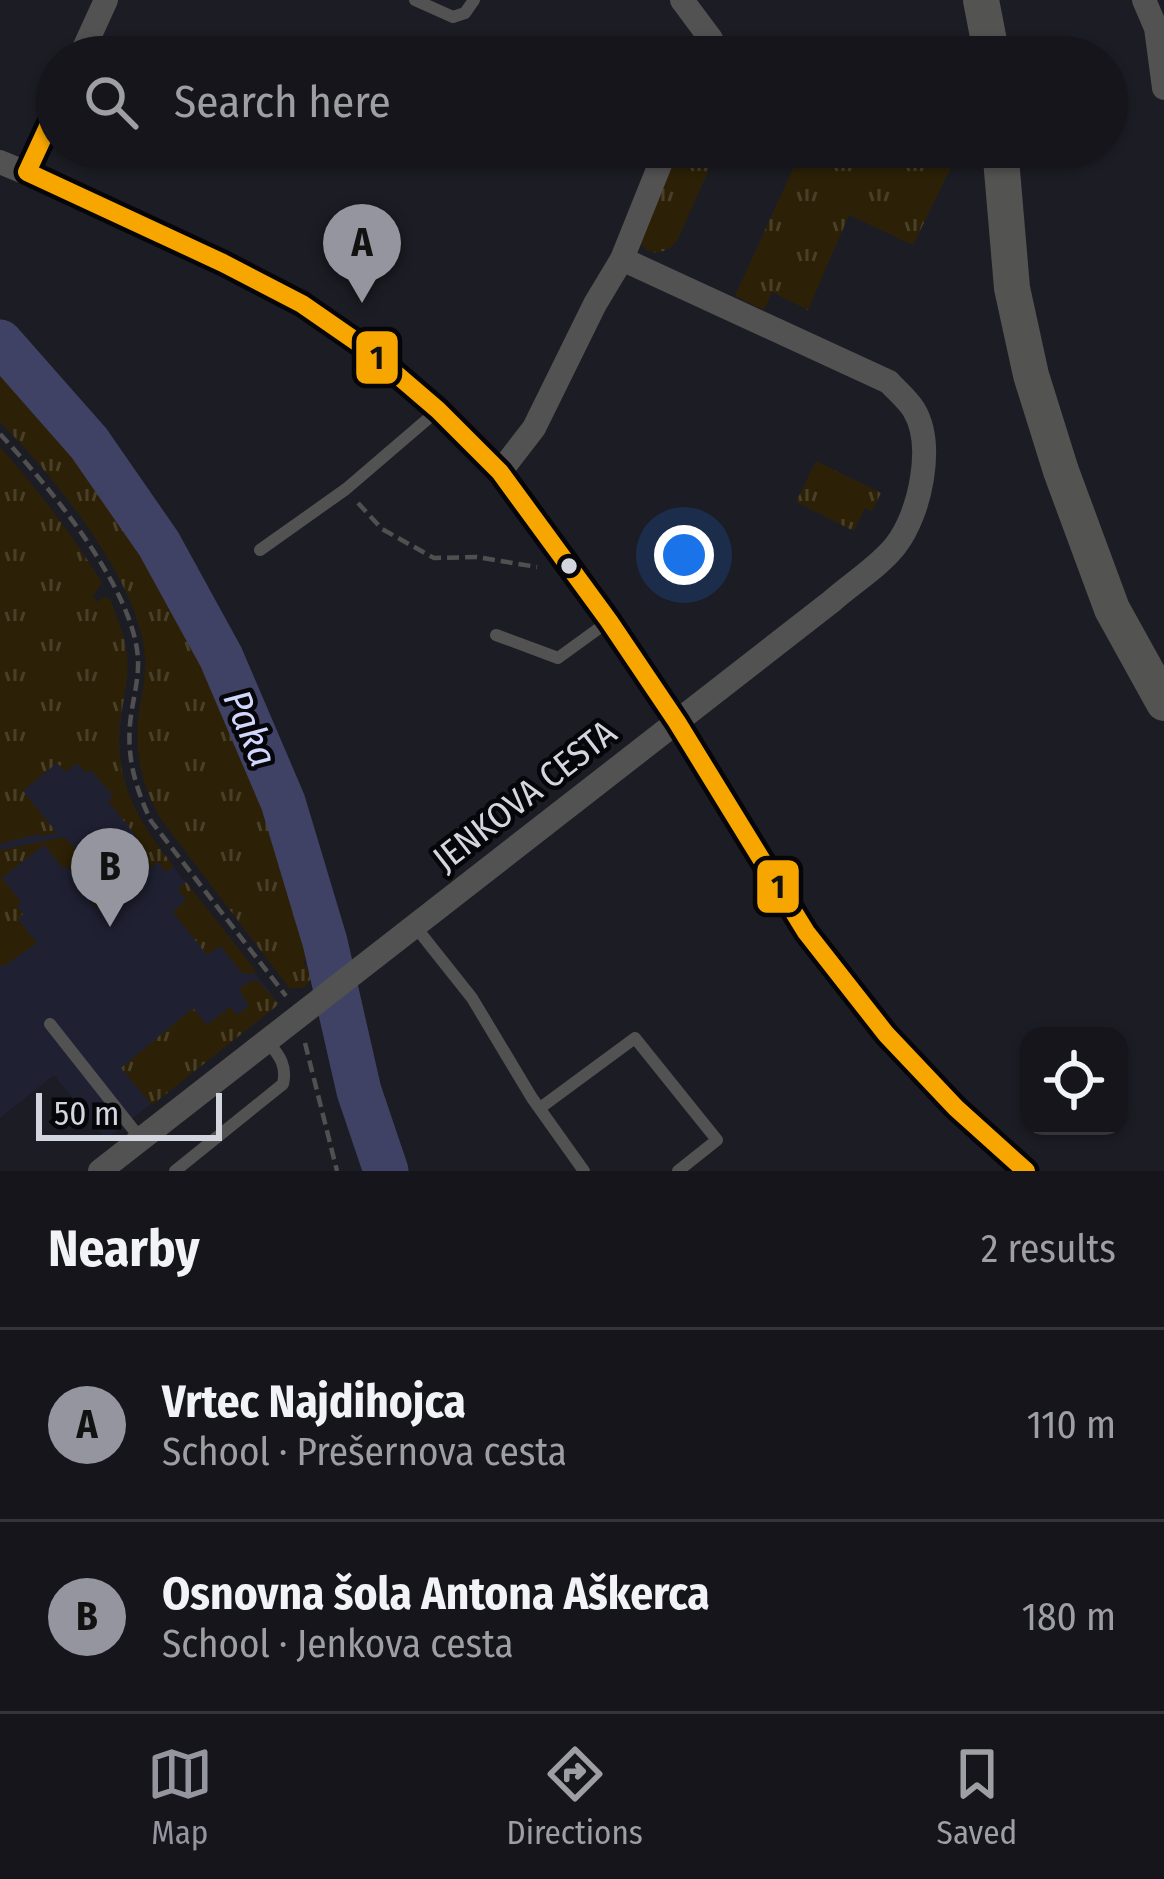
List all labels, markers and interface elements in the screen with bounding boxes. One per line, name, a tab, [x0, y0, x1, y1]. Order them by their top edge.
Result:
search box	[36, 36, 1128, 168]
icon: search	[78, 69, 144, 135]
text: Search here	[174, 75, 391, 129]
pin: A	[323, 204, 401, 303]
line badge: 1	[354, 329, 400, 386]
text: 1	[370, 338, 384, 378]
your location	[654, 525, 714, 585]
unlabelled marker	[558, 555, 580, 577]
water label: Paka	[214, 683, 287, 774]
street label: JENKOVA CESTA	[424, 711, 625, 881]
pin: B	[71, 828, 149, 927]
line badge: 1	[755, 858, 801, 915]
text: 1	[771, 867, 785, 907]
map controls	[1020, 1027, 1128, 1135]
button: locate	[1020, 1027, 1128, 1135]
scale bar	[36, 1087, 222, 1140]
text: 50 m	[54, 1094, 119, 1134]
text: Nearby	[48, 1218, 200, 1280]
text: 2 results	[981, 1226, 1116, 1272]
text: Vrtec Najdihojca	[162, 1375, 466, 1429]
text: A	[76, 1402, 98, 1448]
text: 110 m	[1027, 1402, 1116, 1448]
text: School · Prešernova cesta	[162, 1429, 567, 1475]
text: Osnovna šola Antona Aškerca	[162, 1567, 710, 1621]
text: B	[76, 1594, 98, 1640]
text: 180 m	[1022, 1594, 1116, 1640]
text: School · Jenkova cesta	[162, 1621, 514, 1667]
tab: Map	[147, 1741, 213, 1853]
tab: Directions	[506, 1741, 643, 1853]
tab: Saved	[937, 1741, 1017, 1853]

